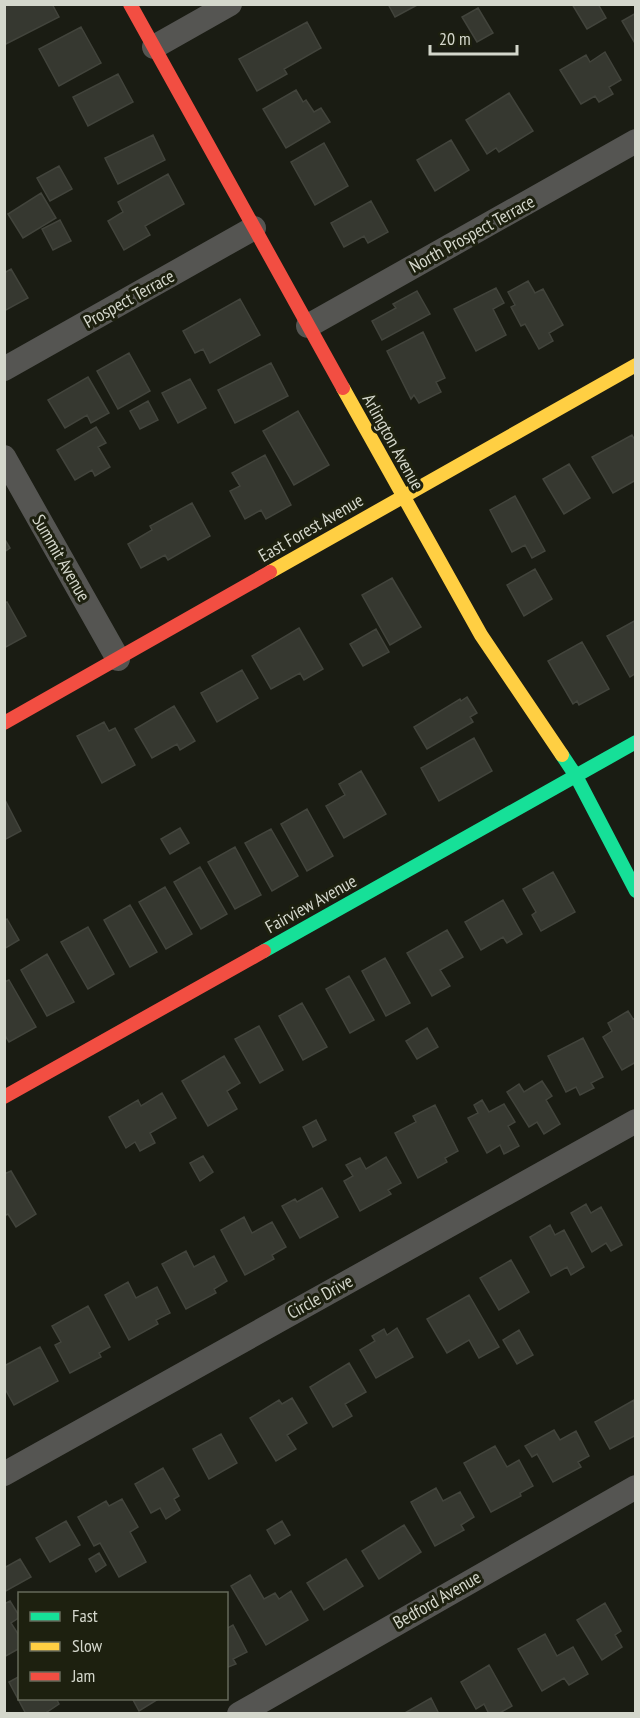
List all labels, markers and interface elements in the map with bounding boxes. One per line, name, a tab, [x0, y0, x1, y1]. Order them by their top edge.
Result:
scale bar	[430, 18, 517, 56]
text: 20 m	[439, 27, 471, 50]
street label: North Prospect Terrace	[405, 190, 539, 278]
street label: Prospect Terrace	[79, 264, 178, 333]
street label: Arlington Avenue	[358, 390, 429, 494]
street label: East Forest Avenue	[254, 488, 367, 567]
street label: Summit Avenue	[27, 510, 96, 605]
street label: Fairview Avenue	[261, 869, 360, 938]
street label: Circle Drive	[283, 1269, 357, 1324]
street label: Bedford Avenue	[389, 1565, 485, 1634]
legend	[18, 1592, 228, 1700]
text: Fast	[72, 1604, 98, 1627]
text: Slow	[72, 1634, 103, 1657]
text: Jam	[71, 1664, 95, 1687]

